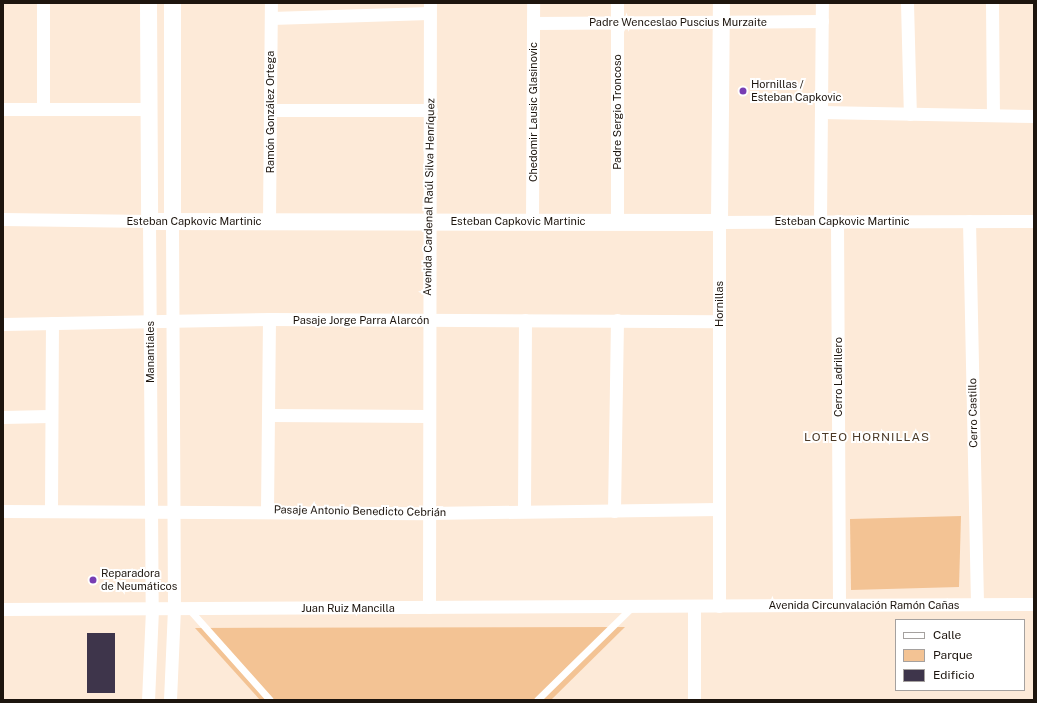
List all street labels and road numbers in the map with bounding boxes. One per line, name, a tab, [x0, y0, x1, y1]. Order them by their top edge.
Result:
street label: Padre Wenceslao Puscius Murzaite	[589, 15, 767, 29]
street label: Chedomir Lausic Glasinovic	[526, 42, 540, 182]
street label: Ramón González Ortega	[263, 51, 277, 173]
street label: Padre Sergio Troncoso	[610, 54, 624, 170]
street label: Avenida Cardenal Raúl Silva Henríquez	[421, 98, 437, 296]
street label: Esteban Capkovic Martinic	[126, 214, 262, 228]
street label: Esteban Capkovic Martinic	[450, 214, 586, 228]
street label: Esteban Capkovic Martinic	[774, 214, 910, 228]
street label: Hornillas	[712, 281, 726, 327]
street label: Pasaje Jorge Parra Alarcón	[293, 313, 429, 327]
street label: Manantiales	[143, 321, 157, 383]
street label: Cerro Ladrillero	[831, 337, 845, 417]
street label: Cerro Castillo	[966, 378, 980, 448]
street label: Pasaje Antonio Benedicto Cebrián	[274, 503, 446, 519]
street label: Avenida Circunvalación Ramón Cañas	[769, 598, 959, 612]
street label: Juan Ruiz Mancilla	[301, 601, 395, 615]

